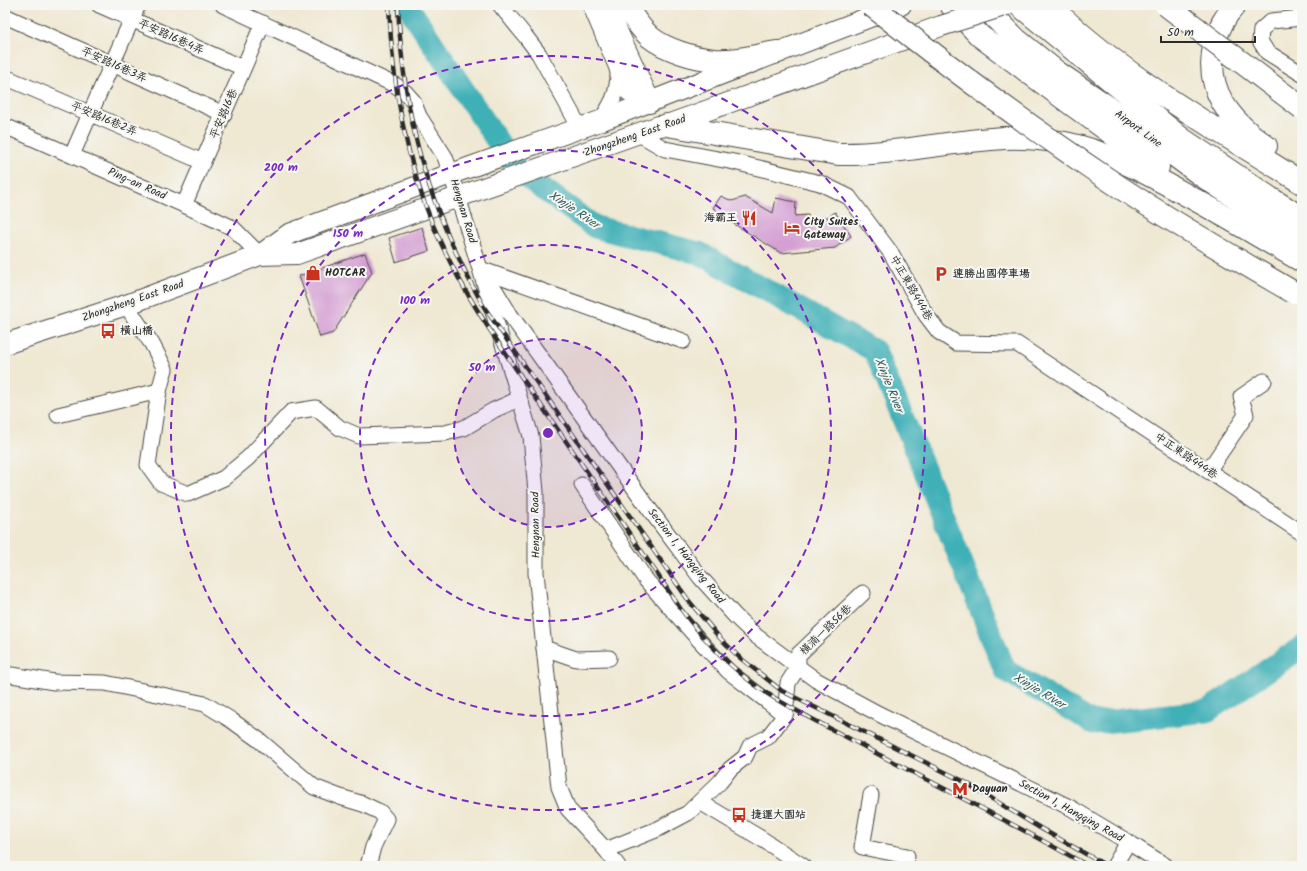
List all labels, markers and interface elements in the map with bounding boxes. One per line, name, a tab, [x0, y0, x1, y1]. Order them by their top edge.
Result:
street label: 平安路16巷4弄	[135, 14, 207, 60]
scale bar	[1161, 18, 1255, 44]
text: 50 m	[1167, 23, 1194, 42]
street label: 平安路16巷3弄	[78, 42, 150, 88]
street label: 平安路16巷	[205, 86, 243, 142]
street label: 平安路16巷2弄	[68, 97, 140, 141]
street label: Airport Line	[1110, 106, 1166, 152]
street label: Zhongzheng East Road	[581, 110, 689, 162]
text: 200 m	[264, 158, 298, 177]
street label: Ping-an Road	[105, 163, 170, 205]
street label: Hengnan Road	[445, 176, 482, 246]
water label: Xinjie River	[545, 186, 606, 236]
place label: 海霸王	[704, 209, 737, 227]
restaurant icon: 海霸王	[740, 209, 758, 227]
place label: City Suites Gateway	[804, 213, 859, 244]
hotel icon: City Suites Gateway	[783, 219, 801, 237]
text: 150 m	[333, 224, 363, 243]
street label: 中正東路444巷	[885, 252, 937, 324]
shop icon: HOTCAR	[304, 264, 322, 282]
place label: HOTCAR	[325, 264, 366, 282]
parking icon: 連勝出國停車場	[932, 265, 950, 283]
place label: 連勝出國停車場	[953, 265, 1030, 283]
street label: Zhongzheng East Road	[79, 275, 187, 327]
text: 100 m	[400, 291, 430, 310]
bus stop icon: 橫山橋	[99, 322, 117, 340]
place label: 橫山橋	[120, 322, 153, 340]
water label: Xinjie River	[869, 355, 910, 418]
text: 50 m	[468, 358, 496, 377]
centre of rings	[541, 426, 555, 440]
street label: 中正東路444巷	[1151, 428, 1221, 484]
street label: Hengnan Road	[526, 491, 546, 559]
street label: Section 1, Hangqing Road	[643, 504, 729, 608]
street label: 橫湳一路56巷	[796, 600, 856, 660]
water label: Xinjie River	[1010, 668, 1071, 715]
street label: Section 1, Hangqing Road	[1015, 775, 1127, 848]
metro station icon: Dayuan	[951, 780, 969, 798]
place label: Dayuan	[972, 780, 1008, 798]
bus stop icon: 捷運大園站	[730, 806, 748, 824]
place label: 捷運大園站	[751, 806, 806, 824]

